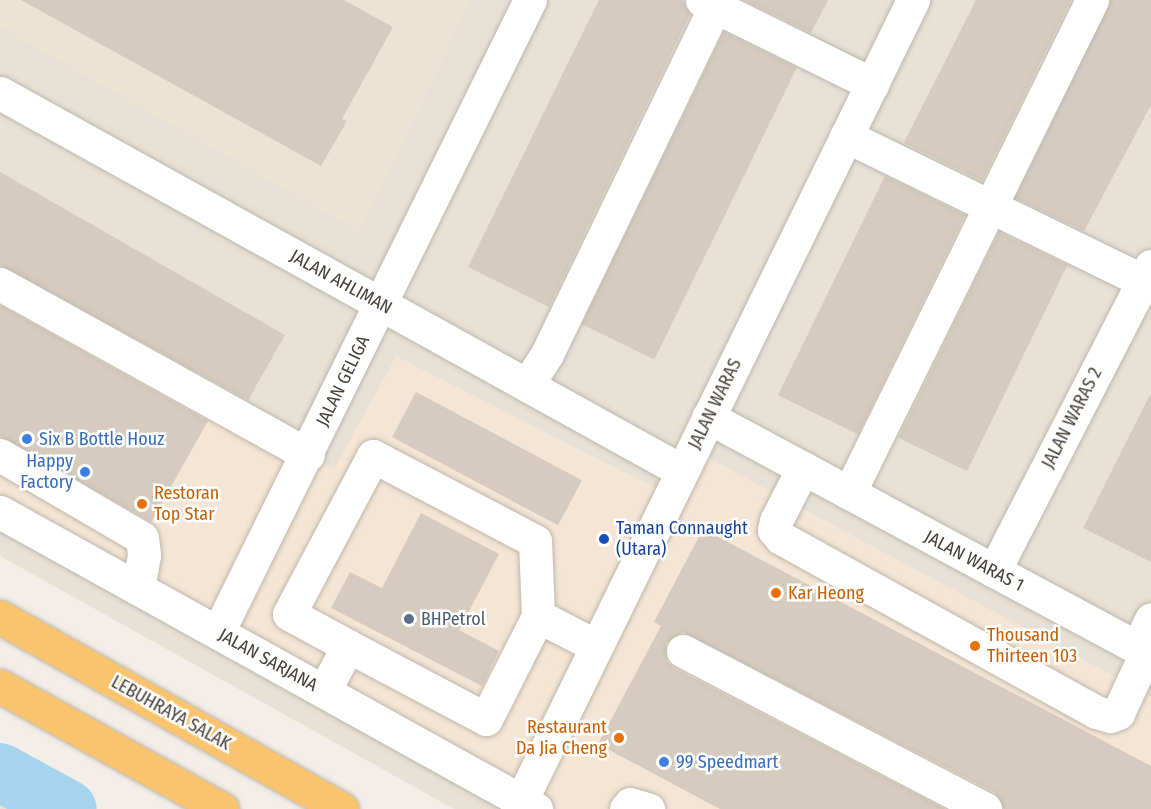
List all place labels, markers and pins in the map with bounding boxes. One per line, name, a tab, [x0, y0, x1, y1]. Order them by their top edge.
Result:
place label: Six B Bottle Houz	[39, 428, 164, 450]
marker: Six B Bottle Houz	[20, 432, 34, 446]
place label: Happy Factory	[20, 451, 73, 494]
marker: Happy Factory	[78, 465, 92, 479]
place label: Restoran Top Star	[154, 483, 219, 526]
marker: Restoran Top Star	[135, 497, 149, 511]
place label: Taman Connaught (Utara)	[616, 518, 748, 560]
marker: Taman Connaught (Utara)	[597, 532, 611, 546]
place label: Kar Heong	[788, 582, 864, 604]
marker: Kar Heong	[769, 586, 783, 600]
place label: BHPetrol	[421, 608, 485, 630]
marker: BHPetrol	[402, 612, 416, 626]
place label: Thousand Thirteen 103	[987, 625, 1077, 668]
marker: Thousand Thirteen 103	[968, 639, 982, 653]
place label: Restaurant Da Jia Cheng	[516, 717, 607, 760]
marker: Restaurant Da Jia Cheng	[612, 731, 626, 745]
place label: 99 Speedmart	[676, 751, 778, 773]
marker: 99 Speedmart	[657, 755, 671, 769]

